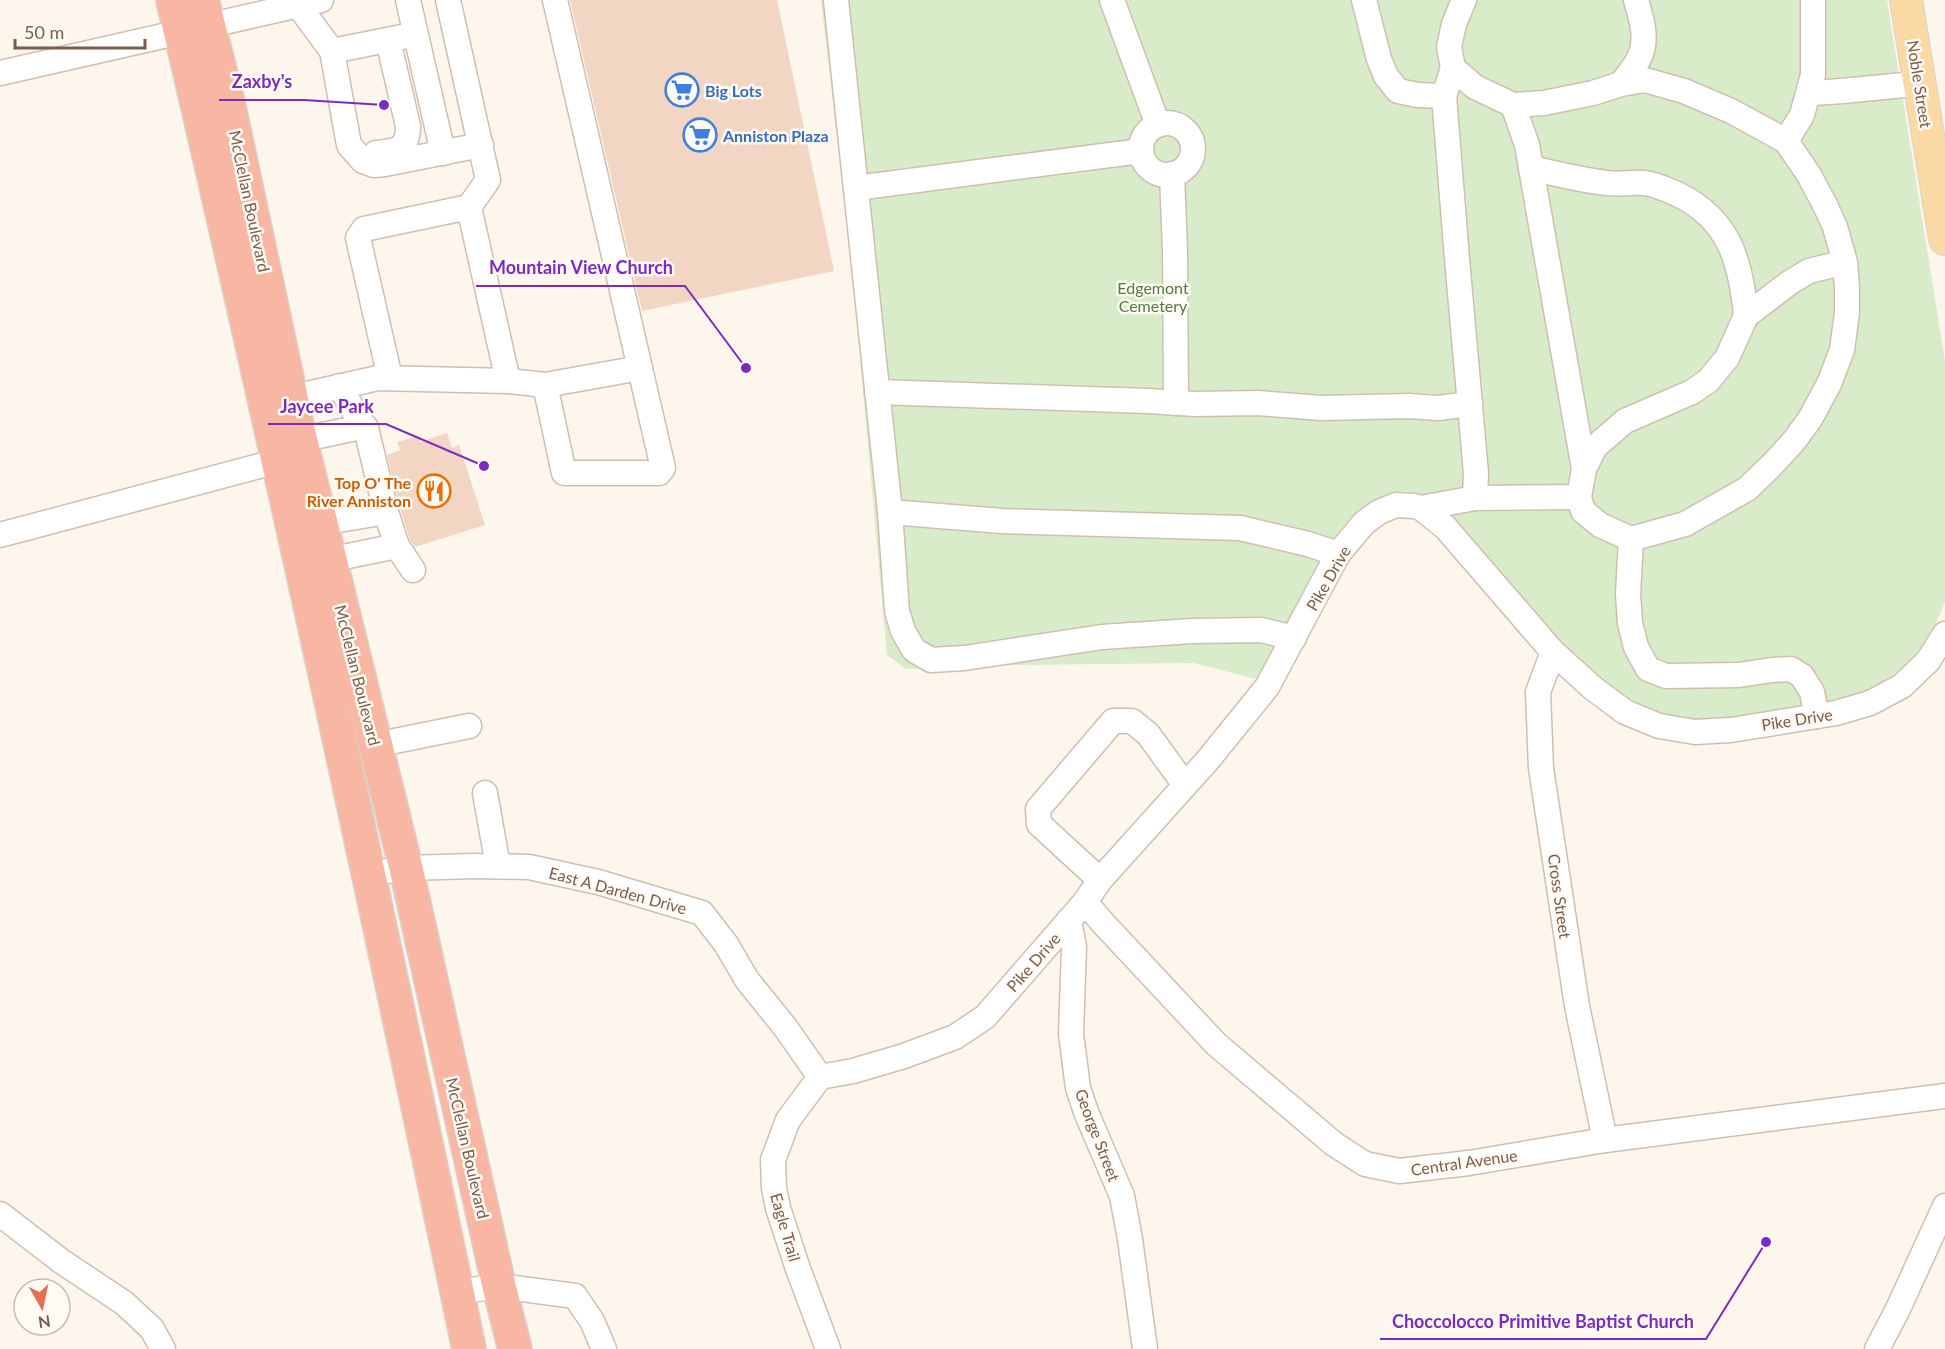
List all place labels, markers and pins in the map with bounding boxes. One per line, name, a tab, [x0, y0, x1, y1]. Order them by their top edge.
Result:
callout: Zaxby's	[219, 64, 304, 100]
supermarket icon: Big Lots	[664, 72, 700, 108]
place label: Big Lots	[705, 81, 762, 100]
supermarket icon: Anniston Plaza	[682, 117, 718, 153]
place label: Anniston Plaza	[722, 126, 829, 145]
callout: Mountain View Church	[476, 250, 685, 286]
callout: Jaycee Park	[268, 388, 386, 424]
place label: Top O' The River Anniston	[307, 473, 411, 510]
restaurant icon: Top O' The River Anniston	[416, 473, 452, 509]
callout: Choccolocco Primitive Baptist Church	[1380, 1303, 1706, 1339]

